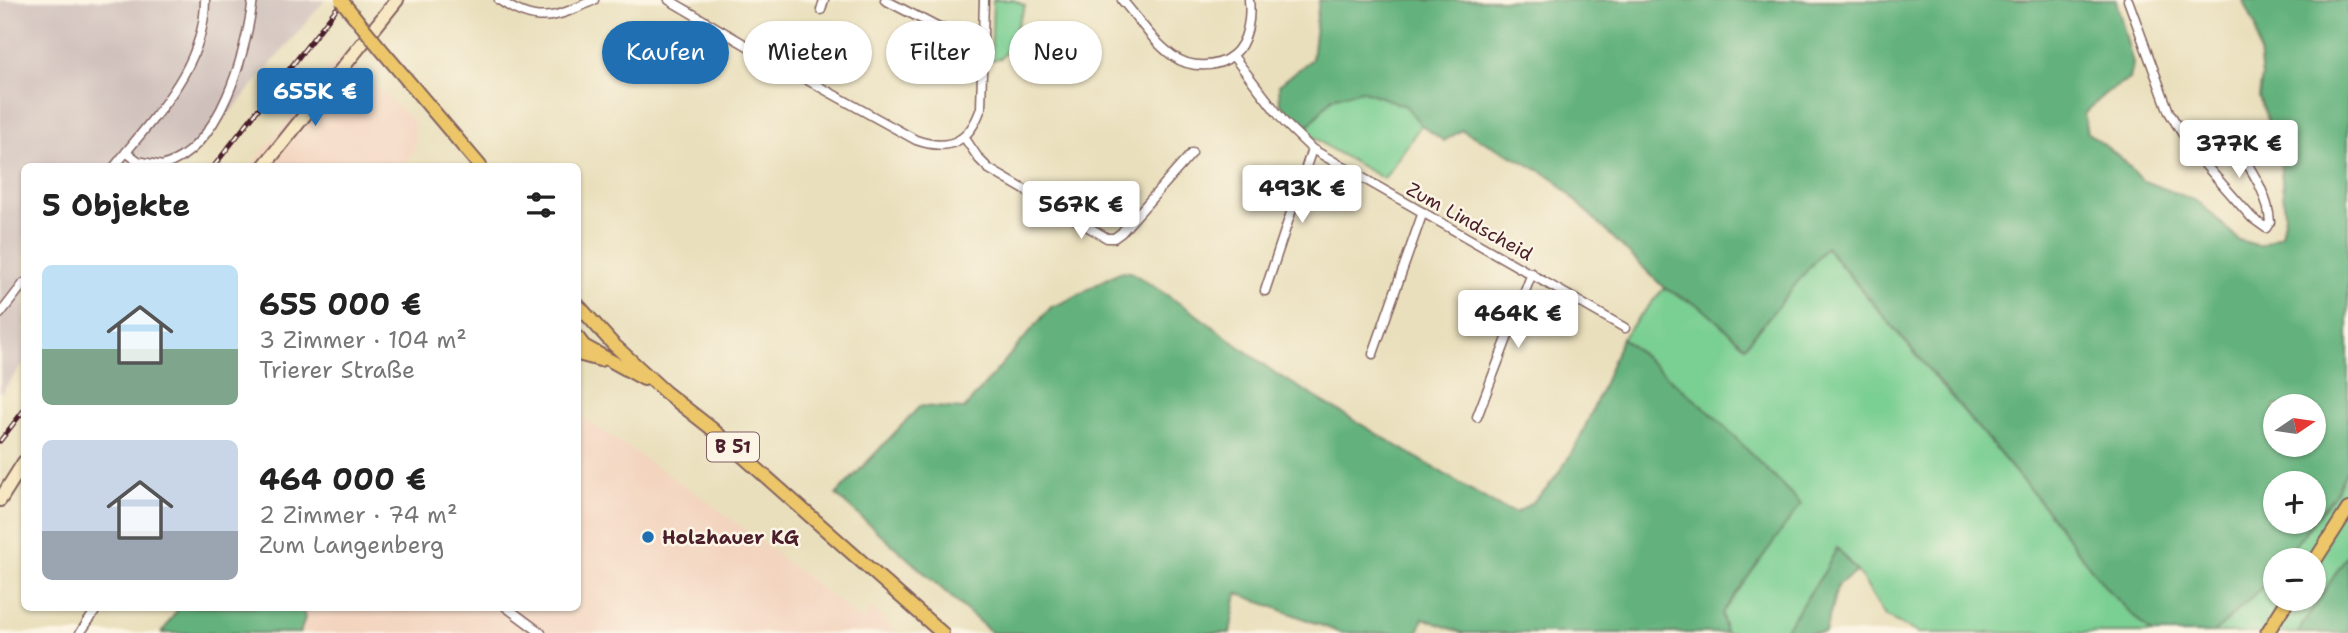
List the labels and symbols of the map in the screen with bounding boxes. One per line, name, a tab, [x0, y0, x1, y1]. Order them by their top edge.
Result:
pin: 655K €	[258, 68, 372, 128]
pin: 377K €	[2182, 120, 2296, 180]
pin: 493K €	[1245, 166, 1359, 225]
street label: Zum Lindscheid	[1402, 176, 1537, 266]
pin: 567K €	[1024, 182, 1138, 241]
pin: 464K €	[1461, 290, 1575, 350]
north arrow	[2263, 394, 2326, 457]
road number: B 51	[707, 432, 759, 462]
place label: Holzhauer KG	[662, 525, 799, 550]
marker: Holzhauer KG	[640, 529, 656, 545]

